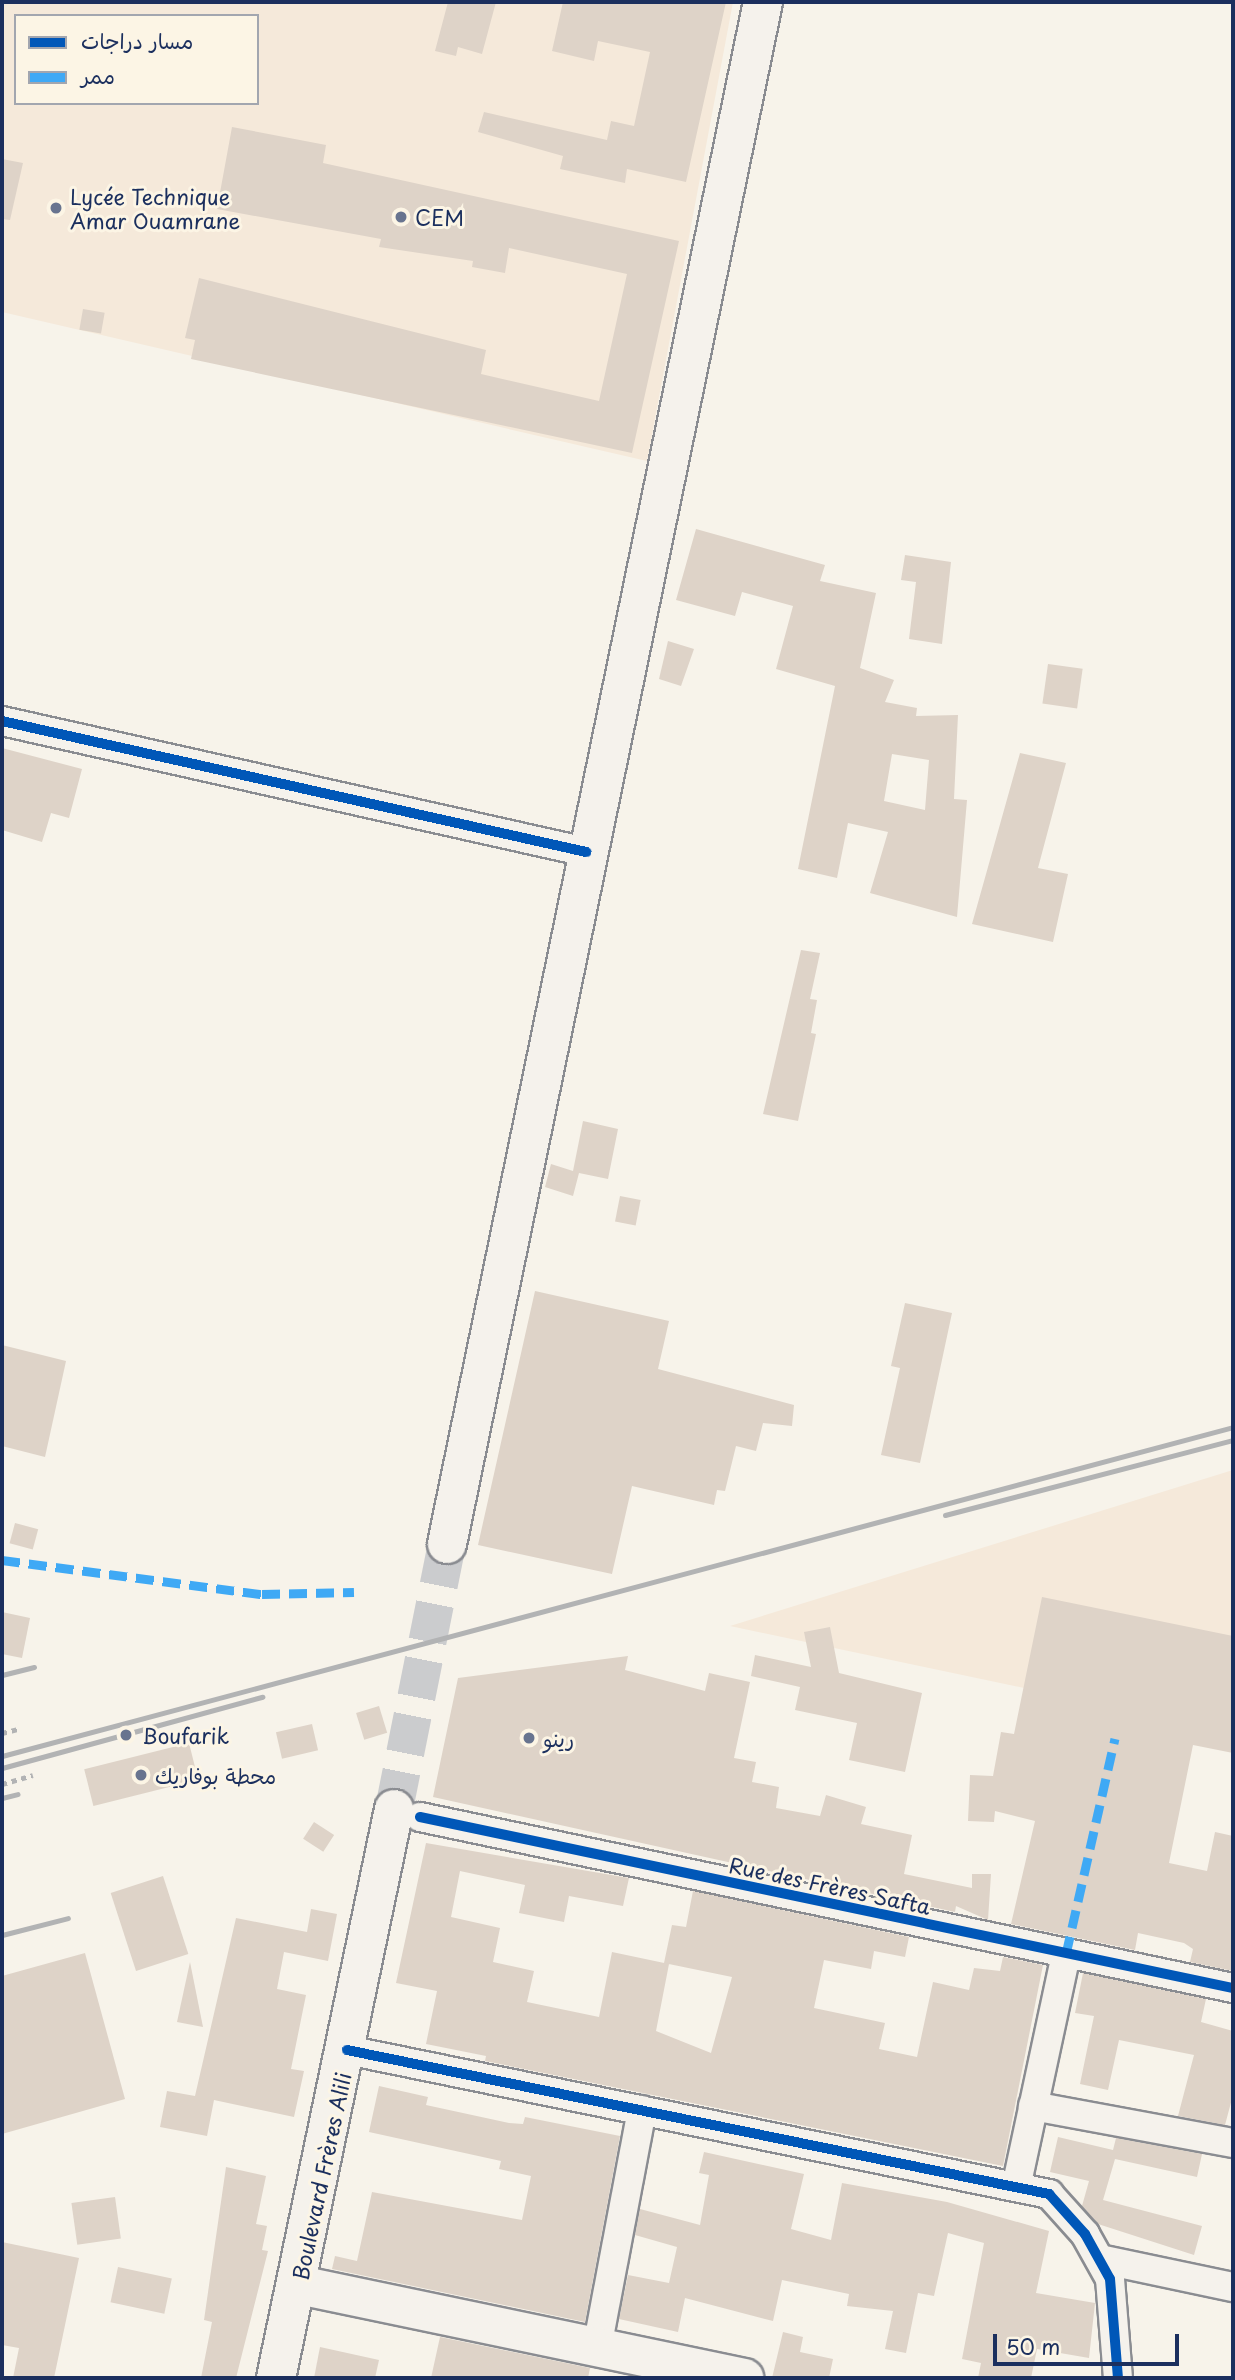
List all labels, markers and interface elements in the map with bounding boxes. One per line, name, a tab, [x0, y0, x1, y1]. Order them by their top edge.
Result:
legend	[14, 14, 259, 105]
text: مسار دراجات	[81, 24, 193, 56]
text: ممر	[81, 59, 115, 91]
place label: Lycée Technique Amar Ouamrane	[70, 183, 242, 233]
marker: Lycée Technique Amar Ouamrane	[48, 200, 64, 216]
place label: CEM	[415, 204, 464, 230]
marker: CEM	[393, 209, 409, 225]
place label: Boufarik	[142, 1722, 229, 1748]
marker: Boufarik	[116, 1725, 136, 1745]
place label: رينو	[543, 1725, 574, 1751]
marker: رينو	[521, 1730, 537, 1746]
place label: محطة بوفاريك	[155, 1762, 276, 1788]
marker: محطة بوفاريك	[133, 1767, 149, 1783]
street label: Rue des Frères Safta	[724, 1851, 936, 1919]
street label: Boulevard Frères Alili	[286, 2068, 356, 2284]
scale bar	[997, 2320, 1182, 2364]
text: 50 m	[1006, 2330, 1060, 2362]

